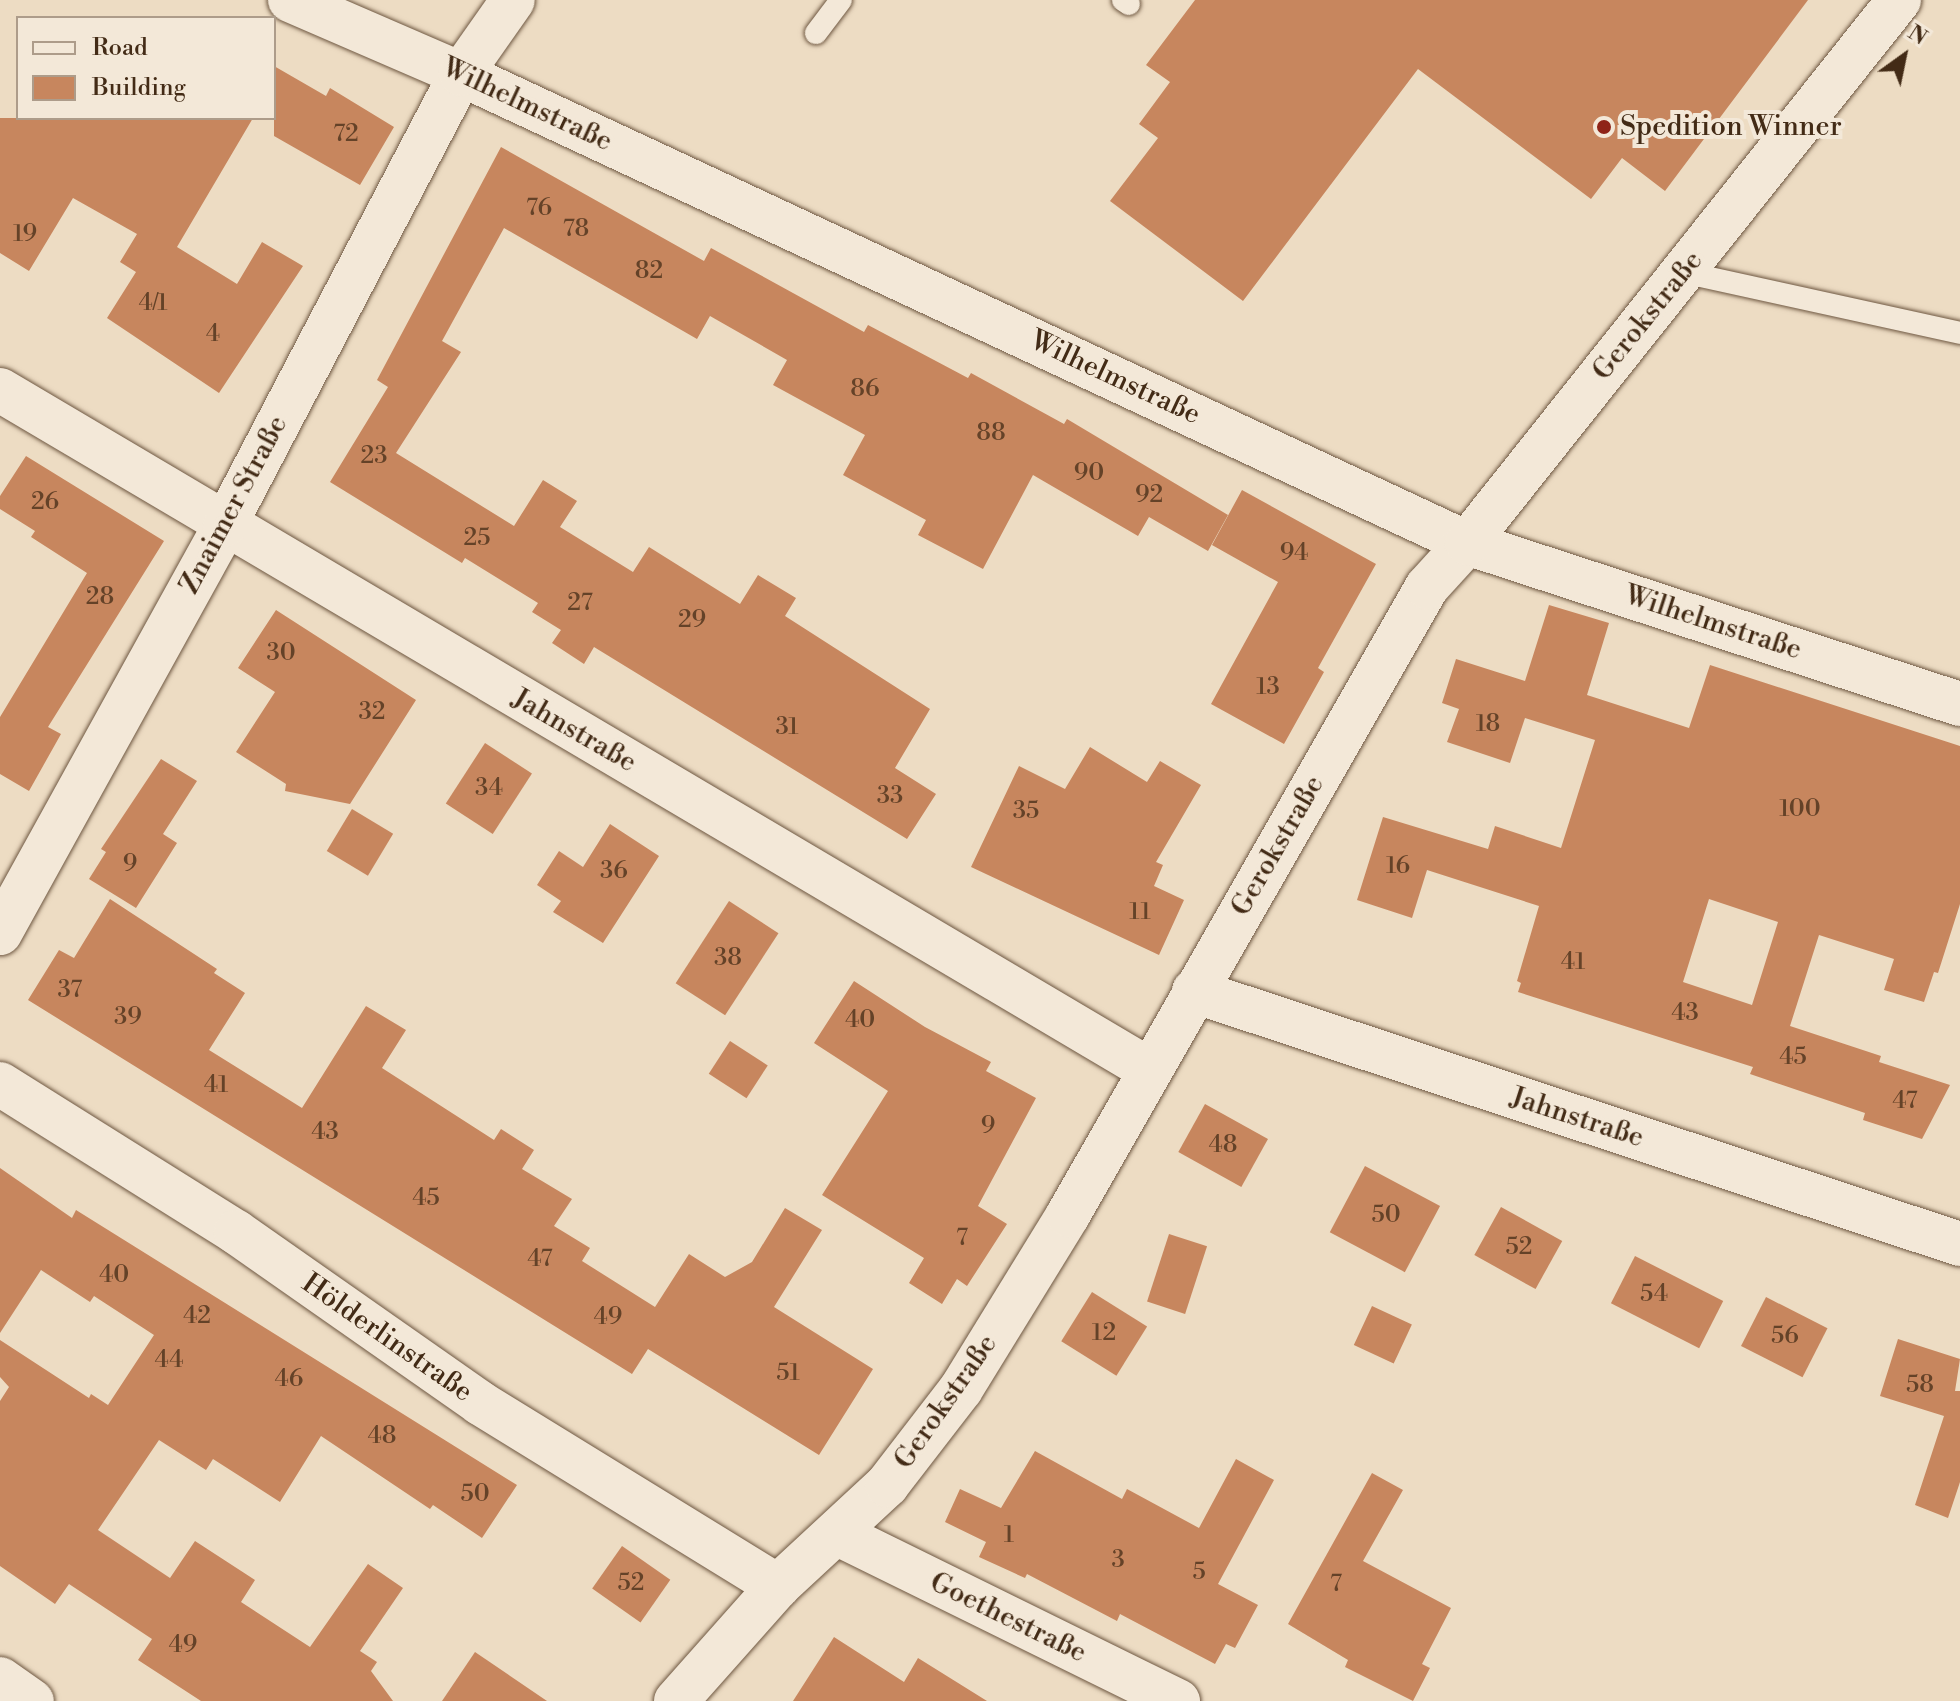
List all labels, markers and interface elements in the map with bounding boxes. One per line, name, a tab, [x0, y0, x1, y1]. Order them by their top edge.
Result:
legend	[16, 16, 276, 120]
north arrow	[1864, 16, 1944, 96]
text: N	[1903, 19, 1932, 52]
text: Road	[92, 33, 148, 63]
street label: Wilhelmstraße	[437, 51, 617, 159]
text: Building	[92, 73, 186, 103]
place label: Spedition Winner	[1620, 110, 1842, 144]
marker: Spedition Winner	[1595, 118, 1613, 136]
house number: 72	[333, 121, 359, 149]
house number: 76	[526, 195, 552, 223]
house number: 78	[563, 216, 589, 244]
house number: 19	[13, 221, 37, 249]
street label: Gerokstraße	[1586, 245, 1710, 387]
house number: 82	[635, 258, 663, 286]
house number: 4/1	[138, 290, 168, 318]
house number: 4	[206, 321, 220, 349]
street label: Wilhelmstraße	[1025, 324, 1205, 432]
house number: 86	[850, 376, 880, 404]
street label: Znaimer Straße	[173, 410, 295, 600]
house number: 88	[976, 420, 1006, 448]
house number: 23	[361, 443, 387, 471]
house number: 90	[1074, 460, 1104, 488]
house number: 92	[1135, 482, 1163, 510]
house number: 26	[31, 489, 59, 517]
house number: 25	[464, 525, 490, 553]
house number: 94	[1280, 540, 1308, 568]
street label: Wilhelmstraße	[1620, 579, 1806, 667]
house number: 28	[86, 584, 114, 612]
house number: 27	[567, 590, 593, 618]
house number: 29	[678, 607, 706, 635]
house number: 30	[266, 640, 296, 668]
house number: 13	[1256, 674, 1280, 702]
street label: Jahnstraße	[506, 682, 642, 780]
house number: 32	[359, 699, 385, 727]
house number: 18	[1476, 711, 1500, 739]
house number: 31	[775, 714, 799, 742]
street label: Gerokstraße	[1224, 770, 1332, 922]
house number: 34	[475, 775, 503, 803]
house number: 33	[877, 783, 903, 811]
house number: 100	[1779, 796, 1821, 824]
house number: 35	[1013, 798, 1039, 826]
house number: 9	[123, 851, 137, 879]
house number: 16	[1386, 853, 1410, 881]
house number: 36	[600, 858, 628, 886]
house number: 11	[1129, 899, 1151, 927]
house number: 38	[714, 945, 742, 973]
house number: 41	[1561, 949, 1585, 977]
house number: 37	[58, 977, 82, 1005]
house number: 43	[1671, 1000, 1699, 1028]
house number: 39	[114, 1004, 142, 1032]
house number: 40	[845, 1007, 875, 1035]
house number: 45	[1779, 1044, 1807, 1072]
house number: 41	[204, 1072, 228, 1100]
street label: Jahnstraße	[1506, 1081, 1648, 1155]
house number: 47	[1892, 1088, 1918, 1116]
house number: 9	[981, 1113, 995, 1141]
house number: 43	[311, 1119, 339, 1147]
house number: 48	[1209, 1132, 1237, 1160]
house number: 45	[412, 1185, 440, 1213]
house number: 50	[1371, 1202, 1401, 1230]
house number: 7	[956, 1225, 968, 1253]
house number: 52	[1506, 1234, 1532, 1262]
house number: 47	[527, 1246, 553, 1274]
house number: 40	[99, 1262, 129, 1290]
street label: Hölderlinstraße	[295, 1267, 479, 1409]
house number: 54	[1640, 1281, 1668, 1309]
house number: 42	[183, 1303, 211, 1331]
house number: 49	[594, 1304, 622, 1332]
house number: 12	[1092, 1320, 1116, 1348]
house number: 56	[1771, 1323, 1799, 1351]
street label: Gerokstraße	[887, 1328, 1005, 1476]
house number: 44	[154, 1347, 184, 1375]
house number: 51	[776, 1360, 800, 1388]
house number: 46	[275, 1366, 303, 1394]
house number: 58	[1906, 1372, 1934, 1400]
house number: 48	[368, 1423, 396, 1451]
house number: 50	[460, 1481, 490, 1509]
house number: 1	[1004, 1522, 1014, 1550]
house number: 3	[1111, 1547, 1125, 1575]
house number: 5	[1192, 1559, 1206, 1587]
street label: Goethestraße	[924, 1566, 1092, 1670]
house number: 52	[618, 1570, 644, 1598]
house number: 7	[1330, 1571, 1342, 1599]
house number: 49	[169, 1632, 197, 1660]

